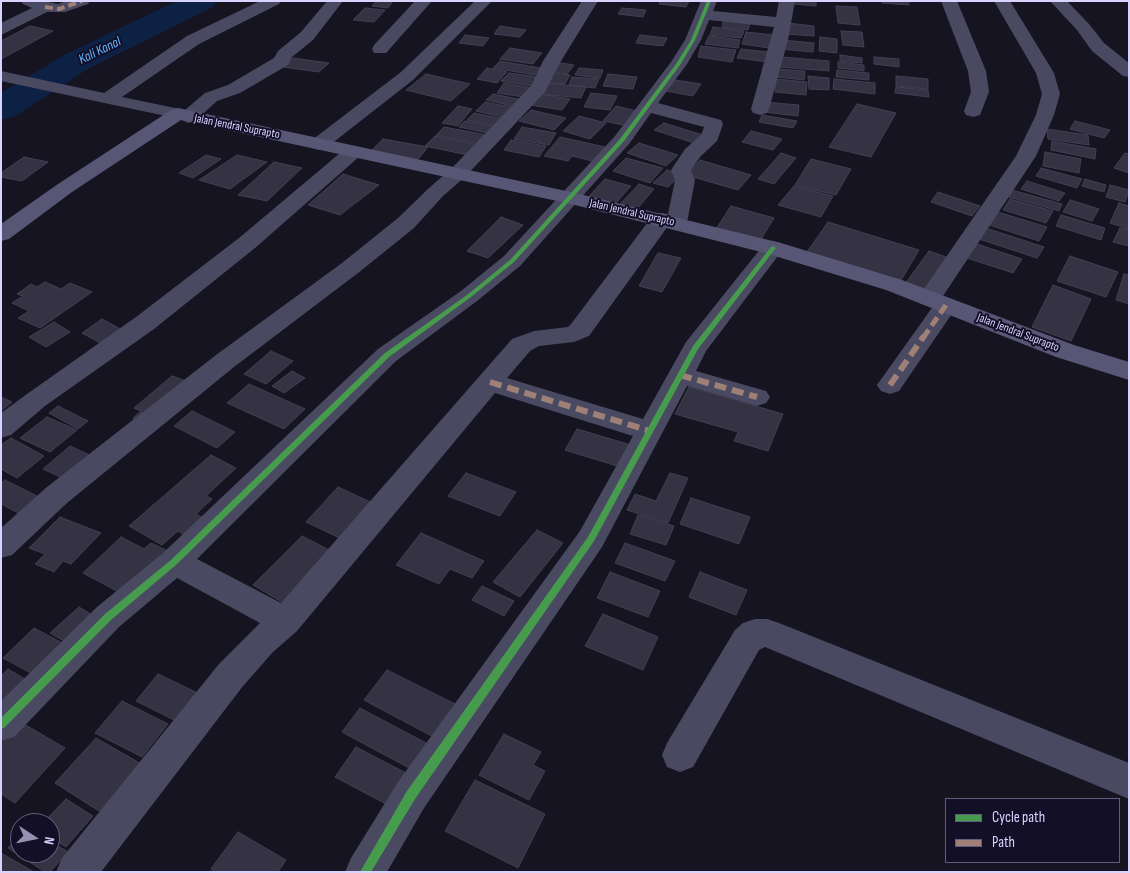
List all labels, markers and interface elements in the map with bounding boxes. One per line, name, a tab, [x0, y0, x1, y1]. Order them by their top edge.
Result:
water label: Kali Kanal	[76, 34, 124, 68]
street label: Jalan Jendral Suprapto	[193, 112, 281, 142]
street label: Jalan Jendral Suprapto	[588, 196, 676, 230]
street label: Jalan Jendral Suprapto	[975, 311, 1061, 355]
legend	[945, 798, 1120, 863]
text: Cycle path	[992, 808, 1045, 827]
north arrow	[10, 813, 60, 863]
text: Path	[992, 833, 1015, 852]
text: N	[40, 835, 58, 846]

